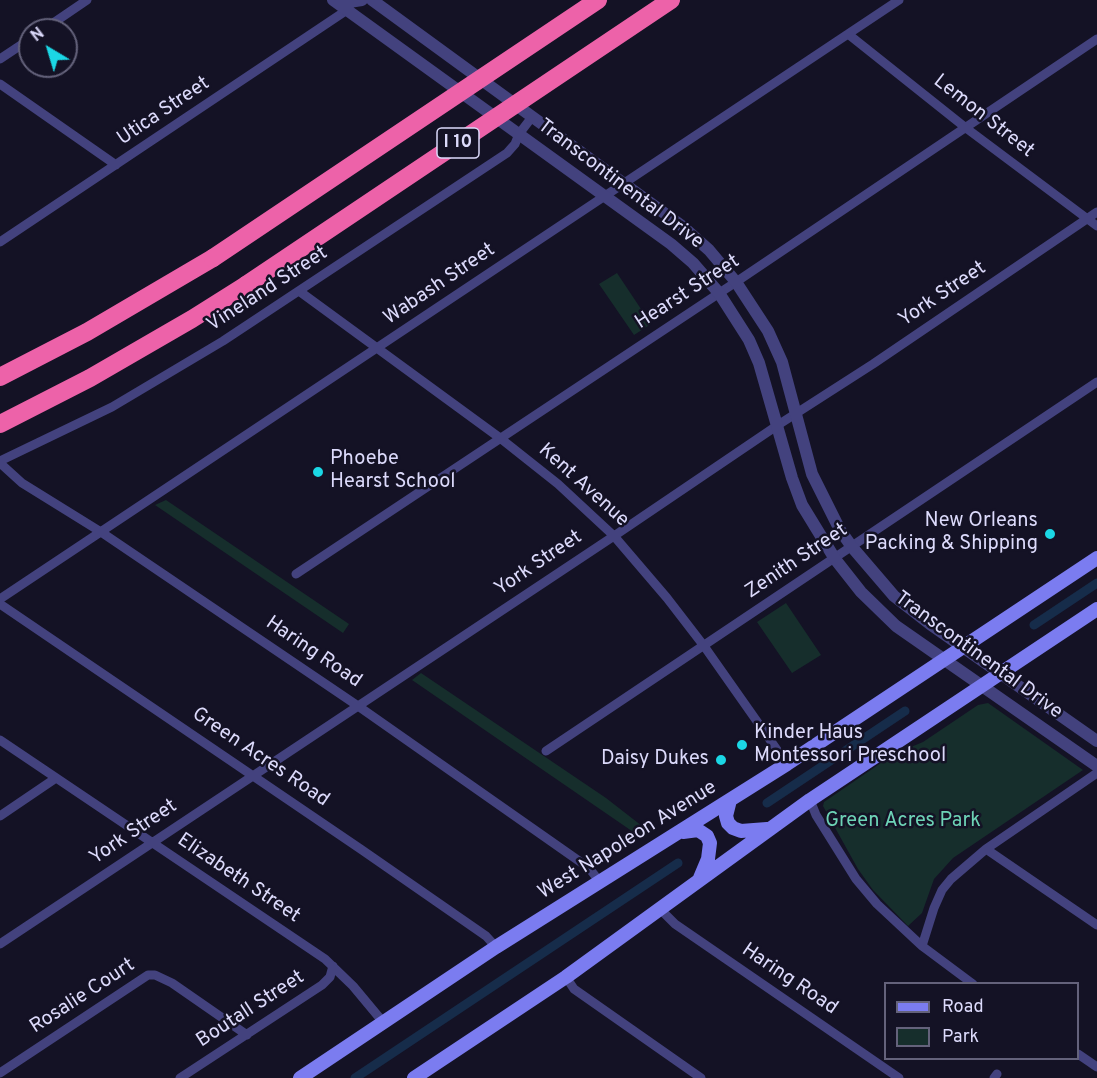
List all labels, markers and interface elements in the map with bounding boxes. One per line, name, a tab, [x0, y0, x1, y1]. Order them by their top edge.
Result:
north arrow	[18, 18, 78, 78]
text: N	[27, 24, 49, 47]
street label: Lemon Street	[928, 70, 1038, 164]
street label: Utica Street	[113, 72, 215, 152]
street label: Transcontinental Drive	[532, 115, 708, 255]
road number: I 10	[437, 128, 479, 158]
street label: Wabash Street	[380, 239, 500, 331]
street label: Vineland Street	[203, 242, 333, 338]
street label: Hearst Street	[631, 250, 745, 336]
street label: York Street	[895, 257, 991, 333]
street label: Kent Avenue	[533, 439, 633, 533]
place label: Phoebe Hearst School	[330, 448, 456, 495]
marker: Phoebe Hearst School	[311, 465, 325, 479]
place label: New Orleans Packing & Shipping	[865, 510, 1038, 557]
street label: Zenith Street	[741, 519, 853, 605]
street label: York Street	[491, 526, 587, 602]
marker: New Orleans Packing & Shipping	[1043, 527, 1057, 541]
street label: Transcontinental Drive	[889, 587, 1067, 725]
street label: Haring Road	[260, 612, 366, 694]
street label: Green Acres Road	[187, 703, 333, 813]
place label: Kinder Haus Montessori Preschool	[754, 722, 946, 769]
marker: Kinder Haus Montessori Preschool	[735, 738, 749, 752]
place label: Daisy Dukes	[601, 748, 709, 772]
marker: Daisy Dukes	[714, 753, 728, 767]
street label: West Napoleon Avenue	[534, 776, 722, 906]
street label: York Street	[86, 795, 182, 871]
park label: Green Acres Park	[825, 810, 981, 834]
street label: Elizabeth Street	[172, 829, 304, 929]
street label: Haring Road	[736, 939, 842, 1021]
street label: Rosalie Court	[26, 954, 140, 1040]
street label: Boutall Street	[193, 966, 309, 1054]
legend	[884, 982, 1079, 1060]
text: Road	[942, 996, 984, 1019]
text: Park	[942, 1026, 979, 1049]

